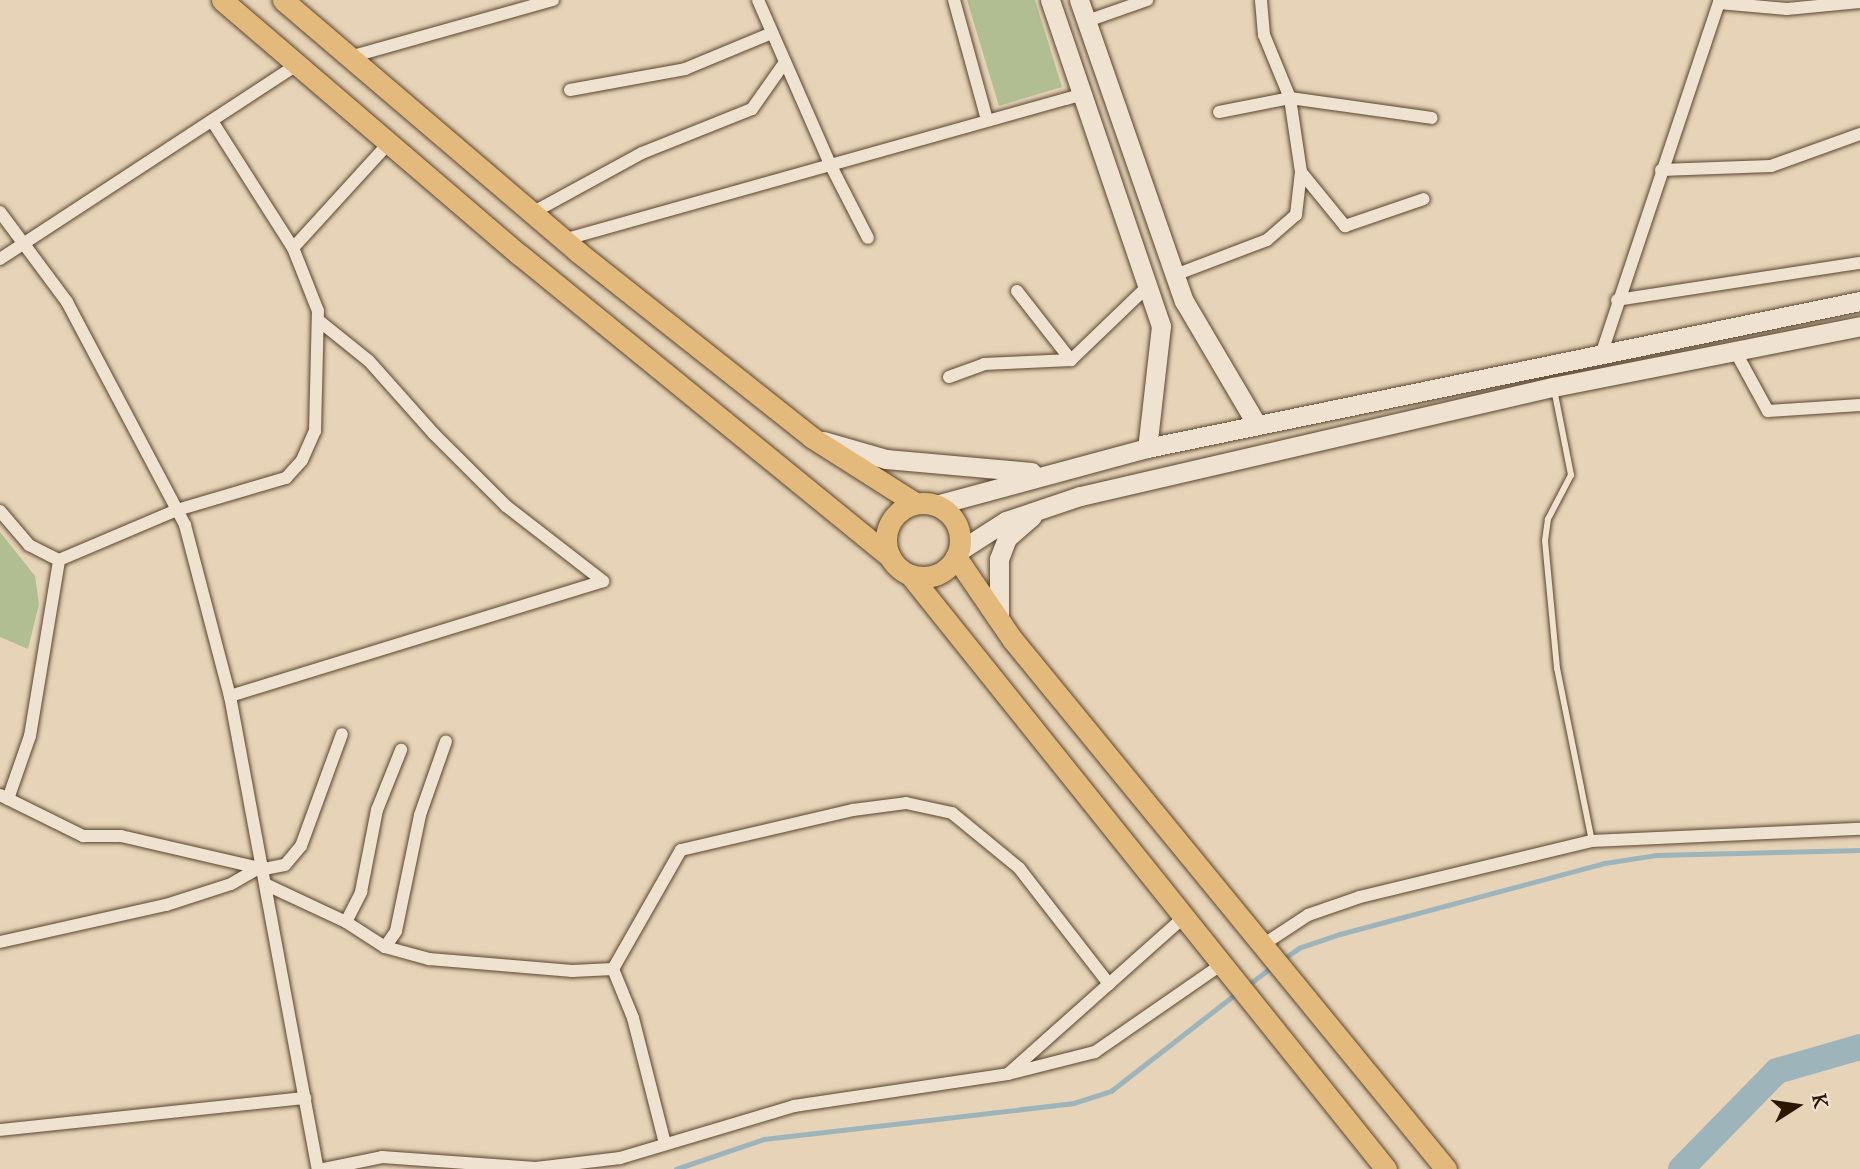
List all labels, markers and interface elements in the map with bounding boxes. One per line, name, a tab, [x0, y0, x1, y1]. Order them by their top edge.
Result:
north arrow	[1762, 1071, 1832, 1141]
text: K	[1803, 1092, 1833, 1111]

